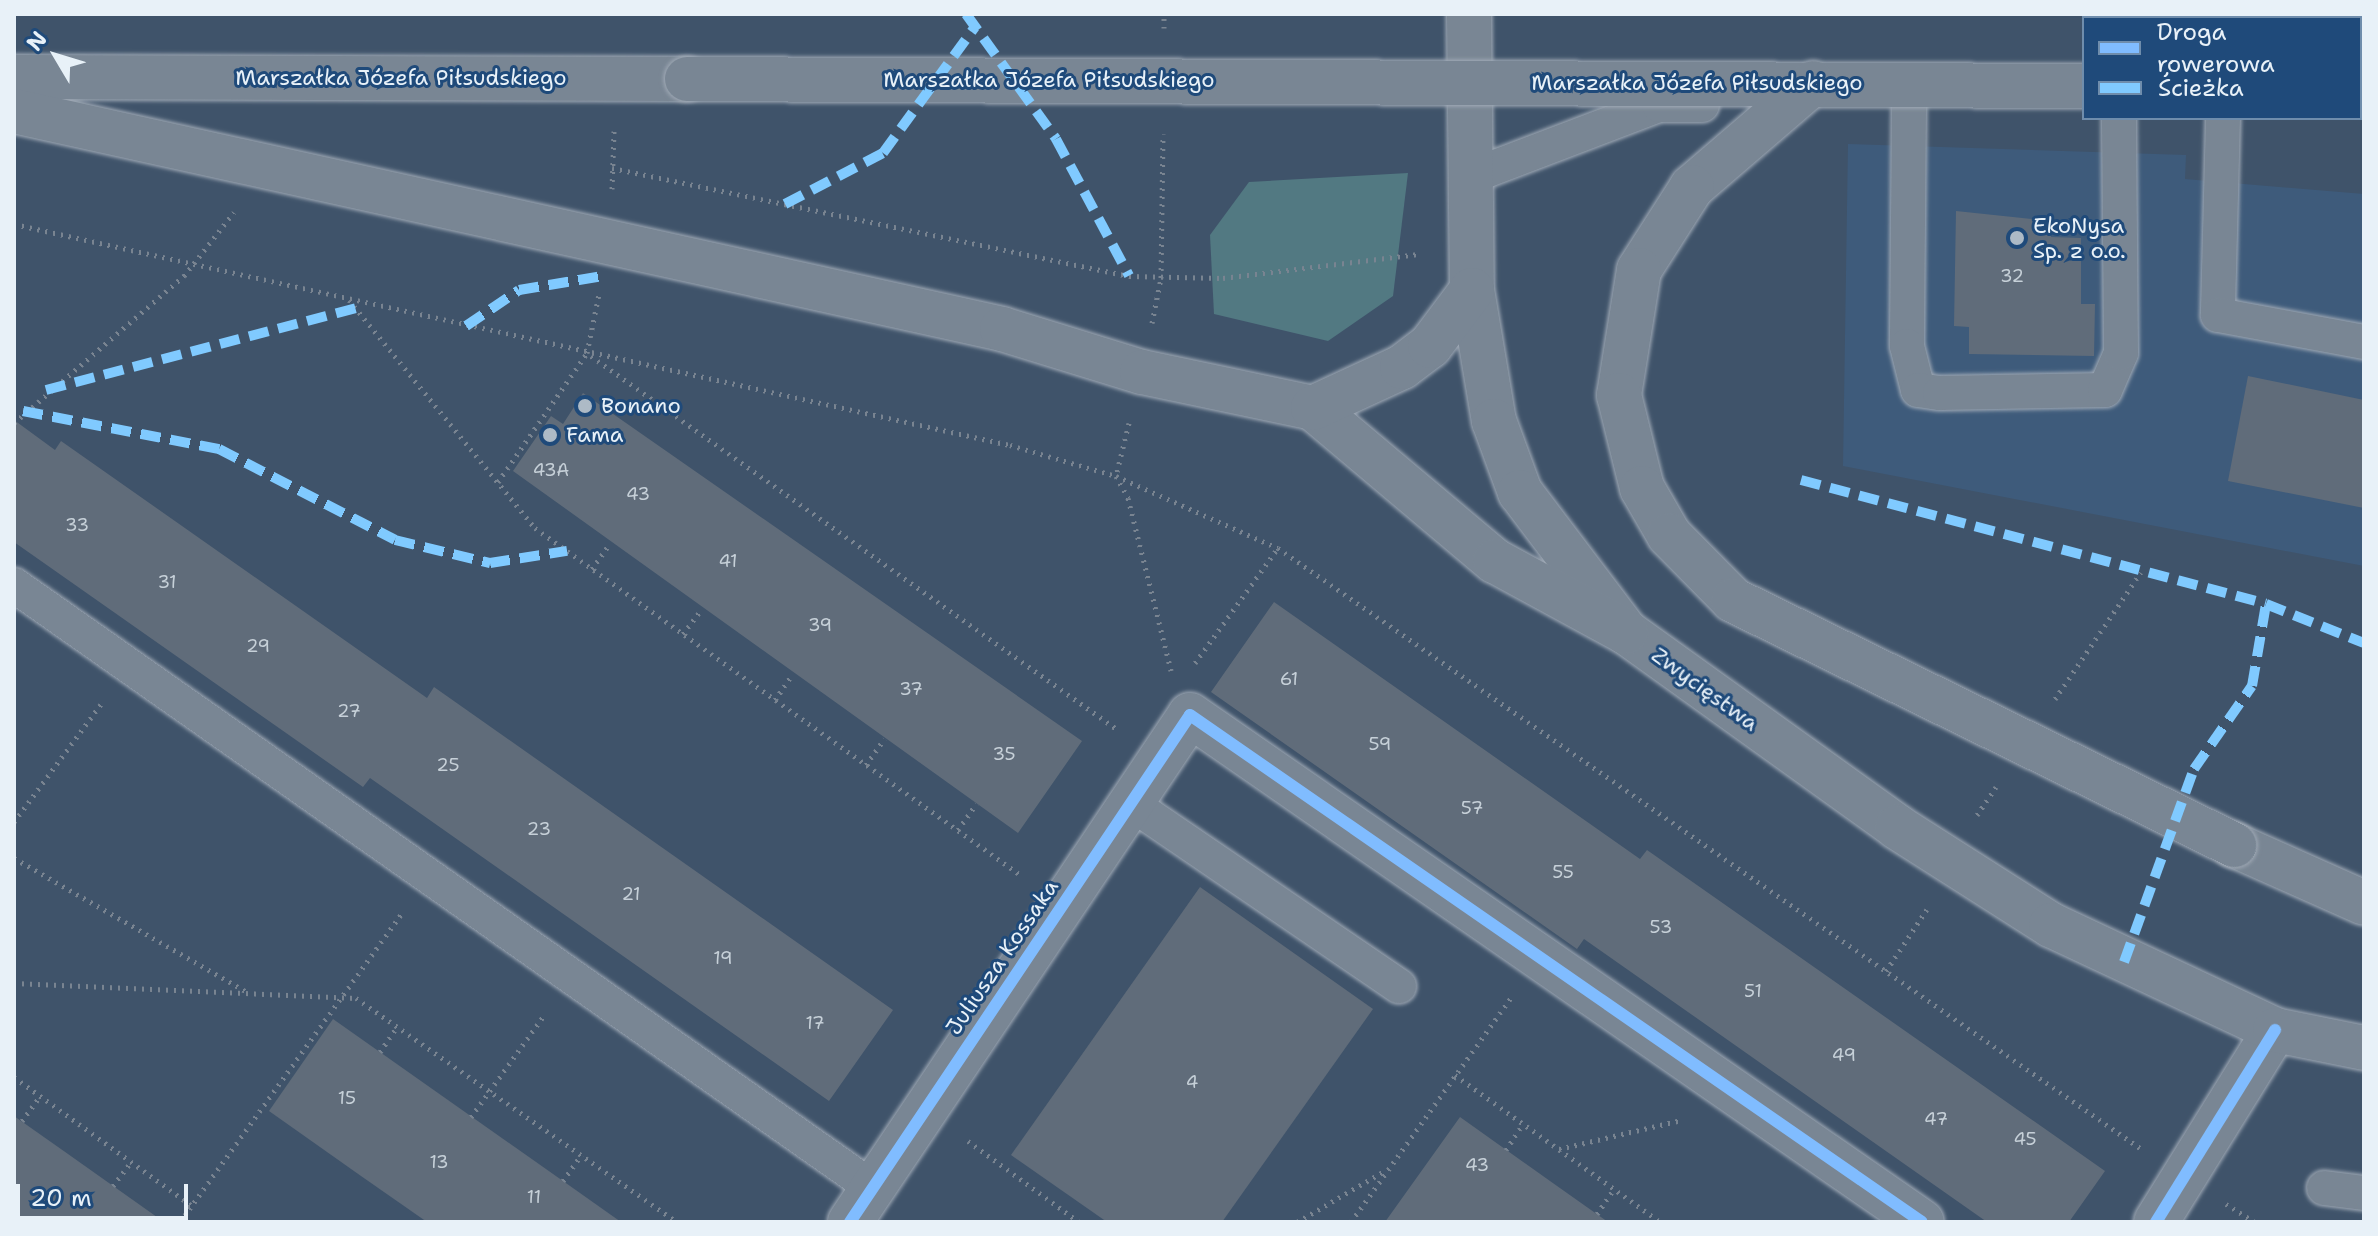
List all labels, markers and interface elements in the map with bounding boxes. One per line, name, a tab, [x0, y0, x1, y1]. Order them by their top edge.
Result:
north arrow	[16, 16, 96, 96]
legend	[2082, 16, 2362, 120]
text: Droga rowerowa	[2157, 16, 2275, 80]
text: N	[20, 25, 53, 57]
street label: Marszałka Józefa Piłsudskiego	[235, 65, 567, 91]
street label: Marszałka Józefa Piłsudskiego	[883, 67, 1215, 93]
street label: Marszałka Józefa Piłsudskiego	[1531, 70, 1863, 96]
text: Ścieżka	[2158, 72, 2244, 104]
place label: EkoNysa Sp. z o.o.	[2033, 212, 2126, 264]
marker: EkoNysa Sp. z o.o.	[2008, 229, 2026, 247]
house number: 32	[2000, 265, 2024, 287]
place label: Bonano	[601, 393, 681, 419]
marker: Bonano	[576, 397, 594, 415]
place label: Fama	[566, 422, 623, 448]
marker: Fama	[541, 426, 559, 444]
house number: 43A	[533, 459, 569, 481]
house number: 43	[626, 483, 650, 505]
house number: 33	[65, 514, 89, 536]
house number: 41	[718, 550, 738, 572]
house number: 31	[157, 571, 177, 593]
house number: 39	[808, 614, 832, 636]
house number: 29	[246, 635, 270, 657]
street label: Zwycięstwa	[1647, 641, 1763, 737]
house number: 61	[1280, 668, 1298, 690]
house number: 37	[899, 678, 923, 700]
house number: 27	[337, 700, 361, 722]
house number: 59	[1369, 733, 1391, 755]
house number: 35	[992, 743, 1016, 765]
house number: 25	[436, 754, 460, 776]
house number: 57	[1461, 797, 1483, 819]
house number: 23	[527, 818, 551, 840]
house number: 55	[1552, 861, 1574, 883]
street label: Juliusza Kossaka	[940, 874, 1064, 1040]
house number: 21	[621, 883, 641, 905]
house number: 53	[1650, 916, 1672, 938]
house number: 19	[713, 947, 733, 969]
house number: 51	[1744, 980, 1762, 1002]
house number: 17	[805, 1012, 825, 1034]
house number: 49	[1832, 1044, 1856, 1066]
house number: 4	[1186, 1071, 1198, 1093]
house number: 15	[338, 1087, 356, 1109]
house number: 47	[1924, 1108, 1948, 1130]
house number: 45	[2013, 1128, 2037, 1150]
house number: 13	[429, 1151, 449, 1173]
house number: 43	[1465, 1154, 1489, 1176]
scale bar	[20, 1168, 192, 1218]
text: 20 m	[30, 1182, 92, 1214]
house number: 11	[527, 1186, 541, 1208]

